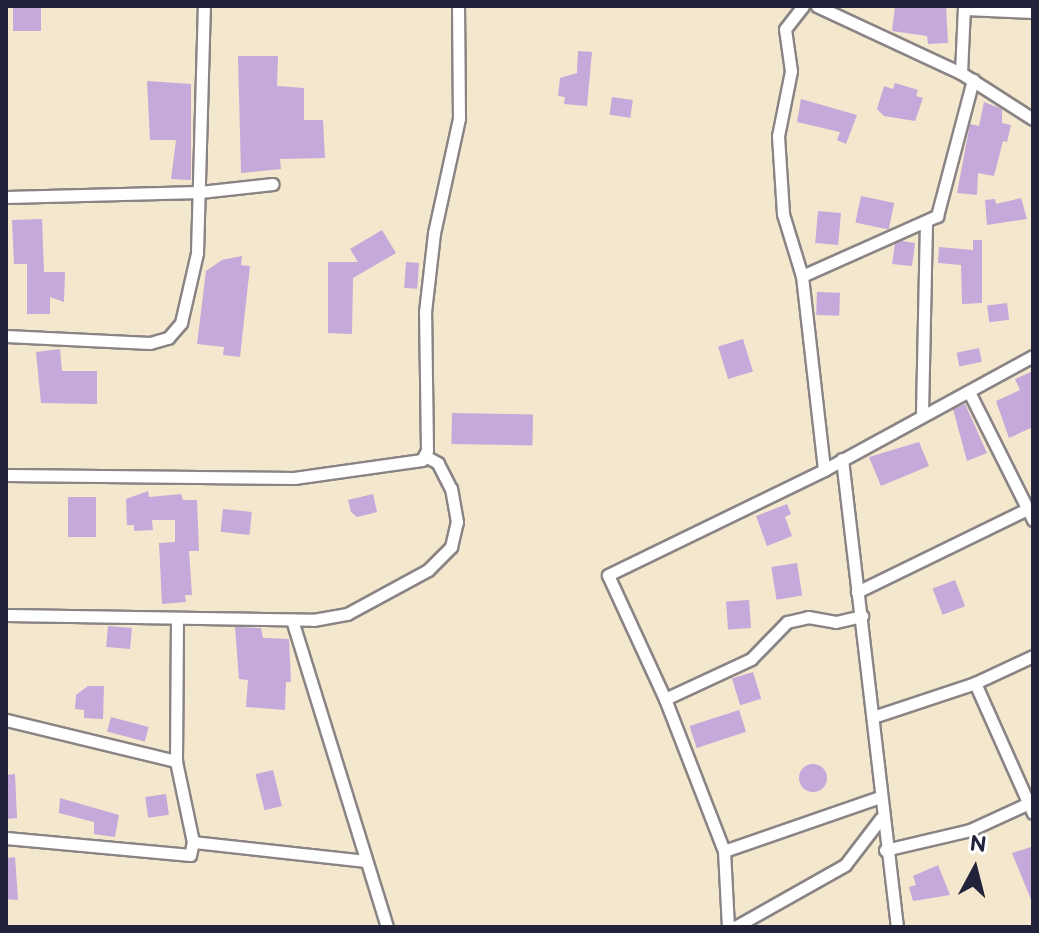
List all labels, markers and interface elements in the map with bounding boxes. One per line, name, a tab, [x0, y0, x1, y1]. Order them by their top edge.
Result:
north arrow	[935, 829, 1015, 909]
text: N	[968, 830, 988, 859]

